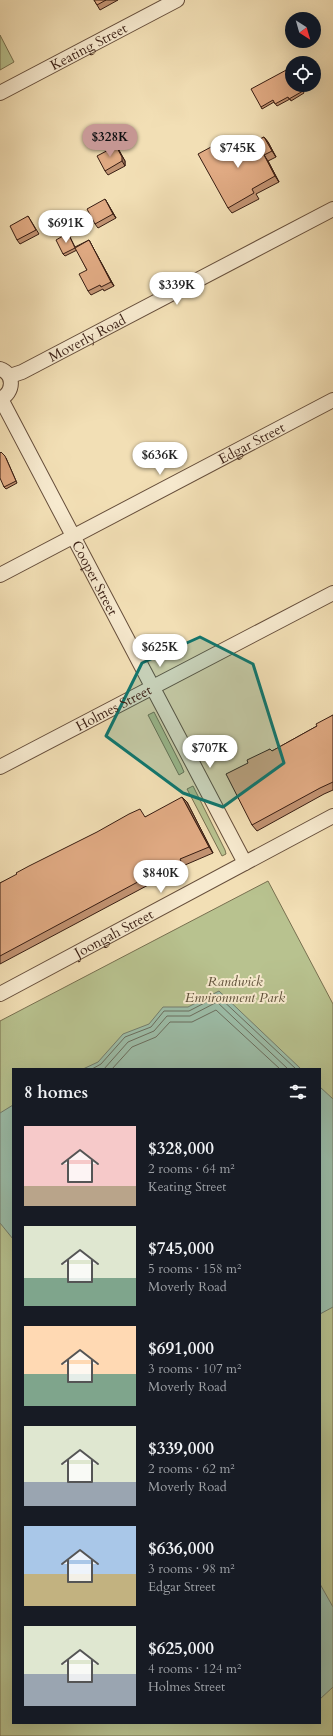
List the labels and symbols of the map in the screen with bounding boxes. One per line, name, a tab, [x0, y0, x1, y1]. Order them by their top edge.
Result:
north arrow	[285, 12, 321, 48]
street label: Keating Street	[47, 18, 131, 75]
pin: $328K	[82, 124, 138, 158]
pin: $745K	[210, 135, 266, 169]
pin: $691K	[38, 210, 94, 244]
pin: $339K	[149, 272, 205, 306]
street label: Moverly Road	[45, 310, 129, 366]
street label: Edgar Street	[215, 417, 288, 468]
pin: $636K	[132, 442, 188, 476]
street label: Cooper Street	[67, 537, 123, 619]
pin: $625K	[132, 634, 188, 668]
street label: Holmes Street	[72, 680, 155, 735]
pin: $707K	[182, 735, 238, 769]
pin: $840K	[133, 860, 189, 894]
street label: Joongah Street	[69, 904, 157, 963]
park label: Randwick Environment Park	[185, 972, 285, 1007]

